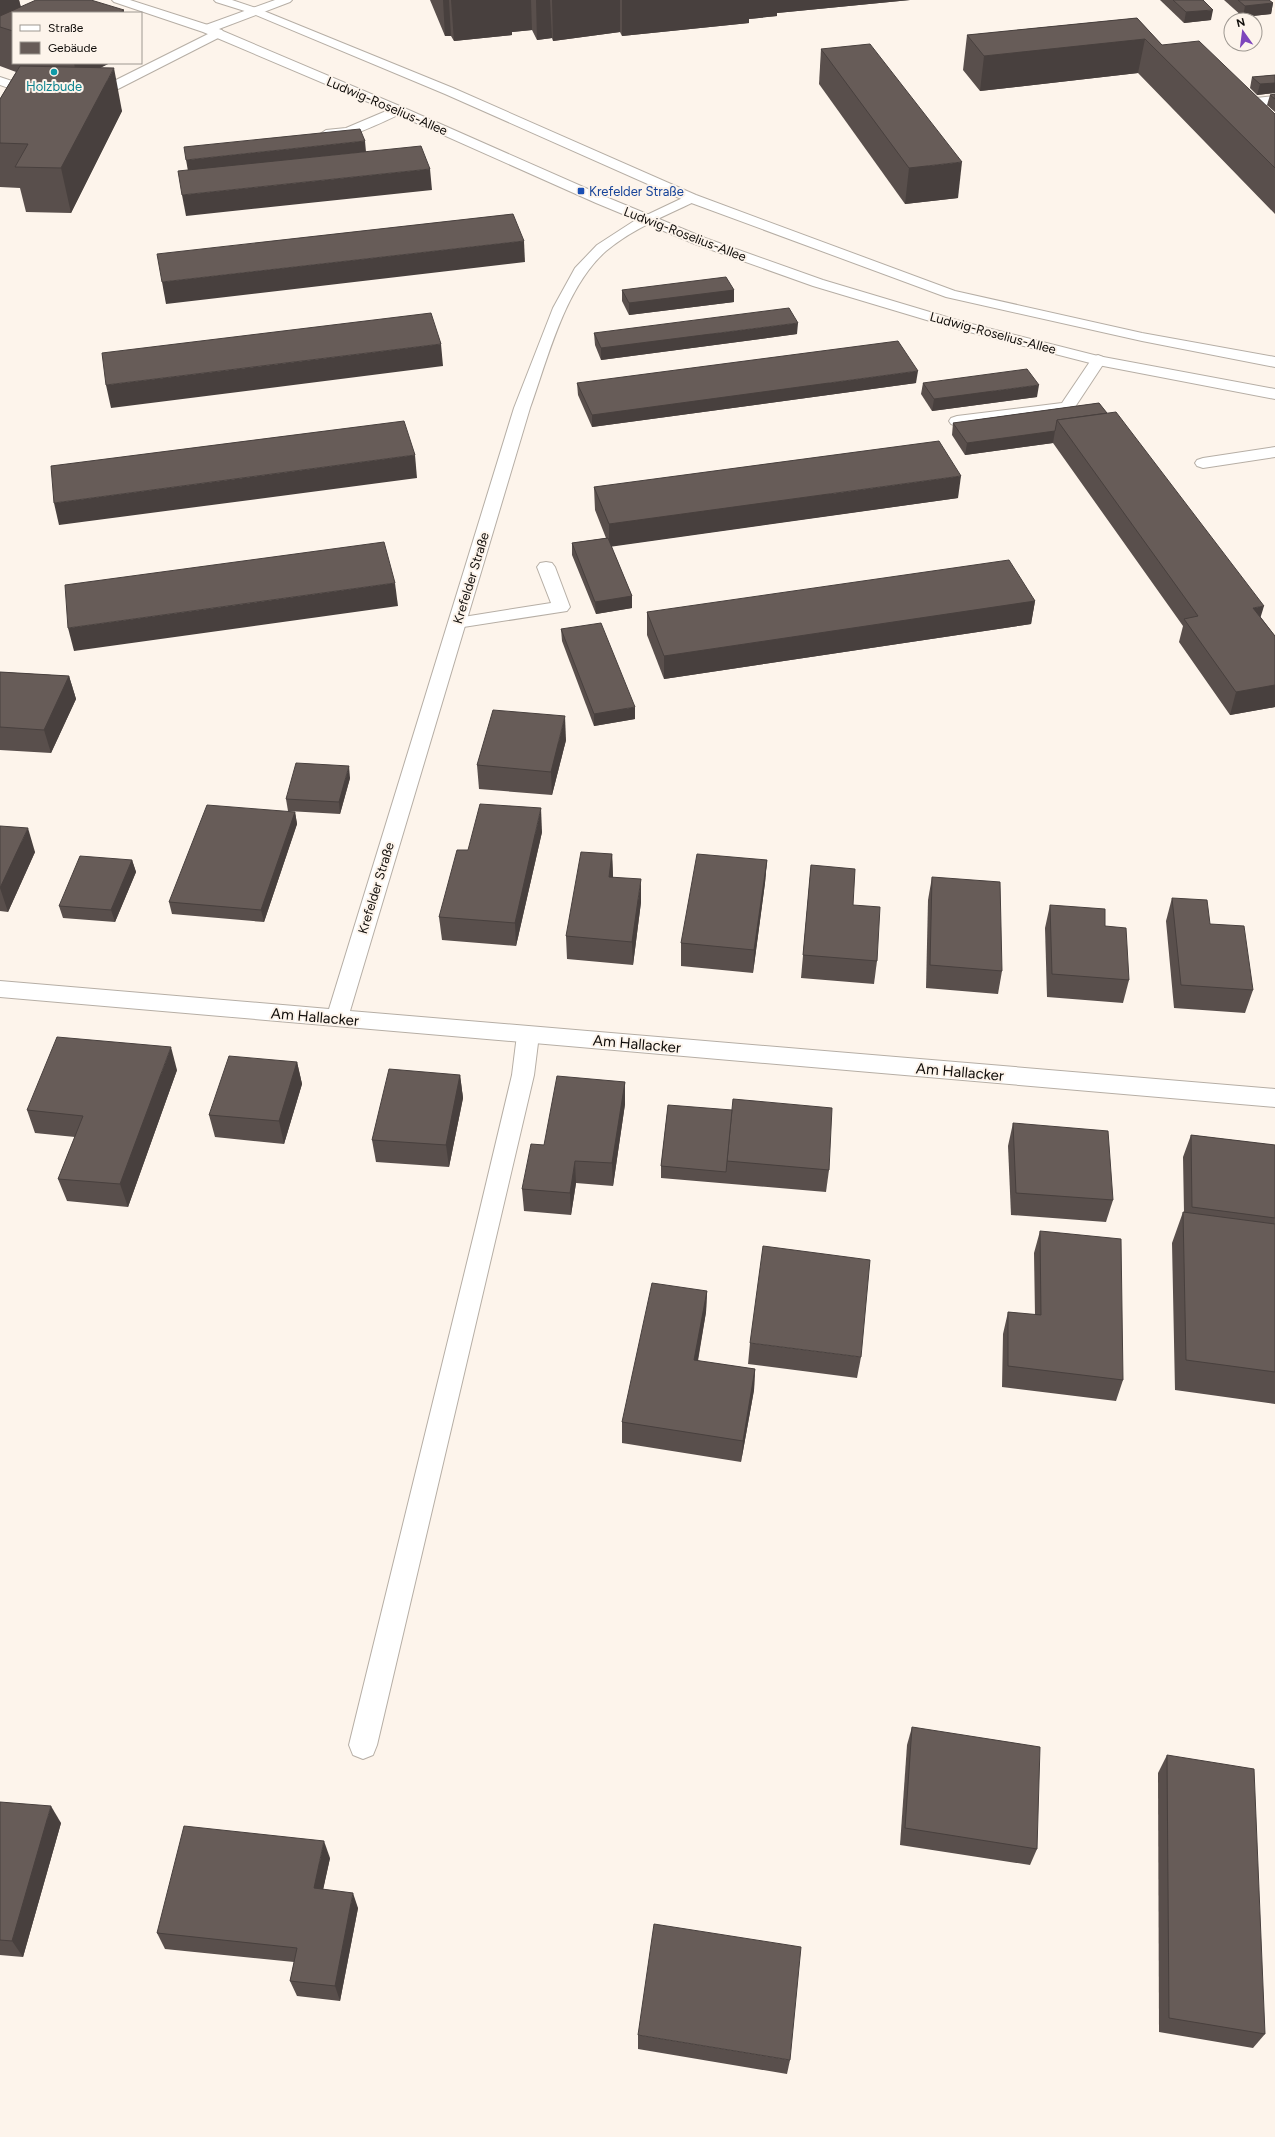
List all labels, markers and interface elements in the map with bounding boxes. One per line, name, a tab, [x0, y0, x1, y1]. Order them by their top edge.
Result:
legend	[12, 12, 142, 64]
north arrow	[1223, 12, 1263, 52]
text: N	[1235, 15, 1246, 30]
text: Straße	[48, 21, 84, 35]
text: Gebäude	[48, 41, 98, 55]
marker: Holzbude	[49, 67, 59, 77]
street label: Ludwig-Roselius-Allee	[324, 74, 450, 138]
place label: Holzbude	[26, 79, 82, 94]
place label: Krefelder Straße	[589, 184, 684, 199]
marker: Krefelder Straße	[576, 186, 586, 196]
street label: Ludwig-Roselius-Allee	[622, 204, 748, 264]
street label: Ludwig-Roselius-Allee	[928, 309, 1058, 357]
street label: Krefelder Straße	[450, 530, 492, 626]
street label: Krefelder Straße	[355, 840, 397, 936]
street label: Am Hallacker	[270, 1004, 360, 1030]
street label: Am Hallacker	[592, 1031, 682, 1057]
street label: Am Hallacker	[915, 1059, 1005, 1085]

